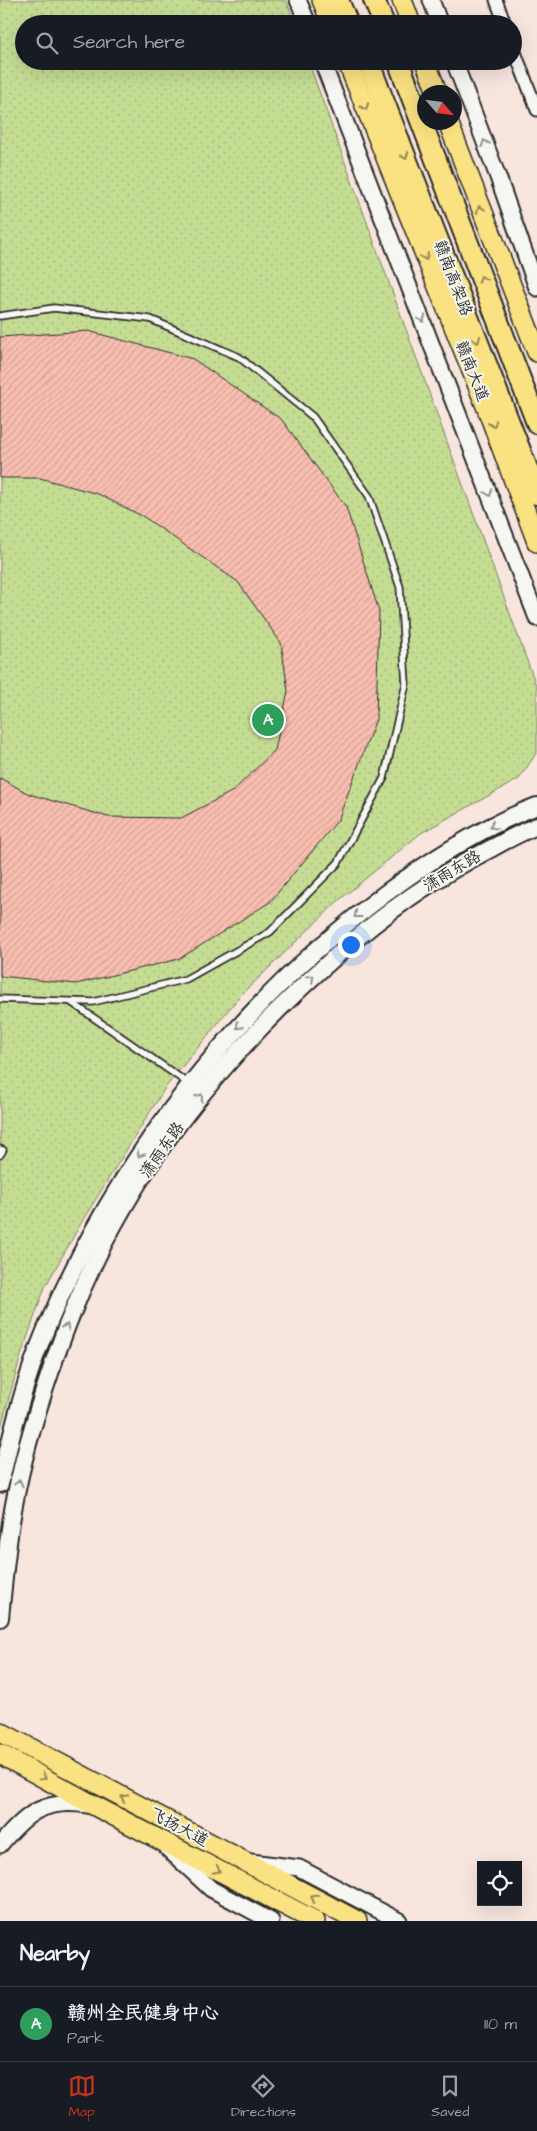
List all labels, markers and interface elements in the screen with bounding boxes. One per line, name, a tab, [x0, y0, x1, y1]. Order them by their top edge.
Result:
search box	[15, 15, 522, 70]
icon: search	[33, 29, 61, 57]
text: Search here	[73, 29, 185, 56]
north arrow	[417, 85, 462, 130]
one-way arrow	[359, 102, 369, 110]
one-way arrow	[481, 140, 491, 148]
one-way arrow	[399, 151, 409, 159]
one-way arrow	[476, 205, 487, 214]
street label: 赣南高架路	[428, 237, 478, 319]
one-way arrow	[419, 252, 430, 261]
one-way arrow	[478, 275, 488, 284]
one-way arrow	[416, 314, 426, 323]
one-way arrow	[471, 335, 481, 343]
street label: 赣南大道	[450, 337, 494, 405]
one-way arrow	[487, 419, 497, 428]
one-way arrow	[483, 488, 493, 497]
pin: A	[252, 701, 284, 739]
one-way arrow	[489, 820, 498, 830]
street label: 潇雨东路	[419, 845, 485, 897]
one-way arrow	[354, 910, 363, 919]
your location	[338, 932, 364, 958]
one-way arrow	[305, 975, 314, 984]
one-way arrow	[236, 1020, 245, 1029]
one-way arrow	[195, 1094, 203, 1103]
street label: 潇雨东路	[135, 1117, 189, 1183]
one-way arrow	[136, 1149, 146, 1158]
one-way arrow	[59, 1323, 70, 1332]
one-way arrow	[13, 1479, 24, 1487]
one-way arrow	[37, 1771, 46, 1781]
one-way arrow	[120, 1794, 129, 1804]
street label: 飞扬大道	[146, 1802, 212, 1852]
map controls	[477, 1861, 522, 1906]
button: locate	[477, 1861, 522, 1906]
one-way arrow	[212, 1864, 221, 1874]
one-way arrow	[311, 1894, 320, 1904]
text: Nearby	[20, 1939, 90, 1968]
text: 赣州全民健身中心	[67, 2000, 219, 2027]
text: A	[31, 2013, 41, 2035]
text: 110 m	[484, 2013, 517, 2035]
text: Park	[67, 2027, 104, 2049]
tab: Map	[68, 2072, 96, 2122]
tab: Directions	[231, 2072, 296, 2122]
tab: Saved	[431, 2072, 469, 2122]

